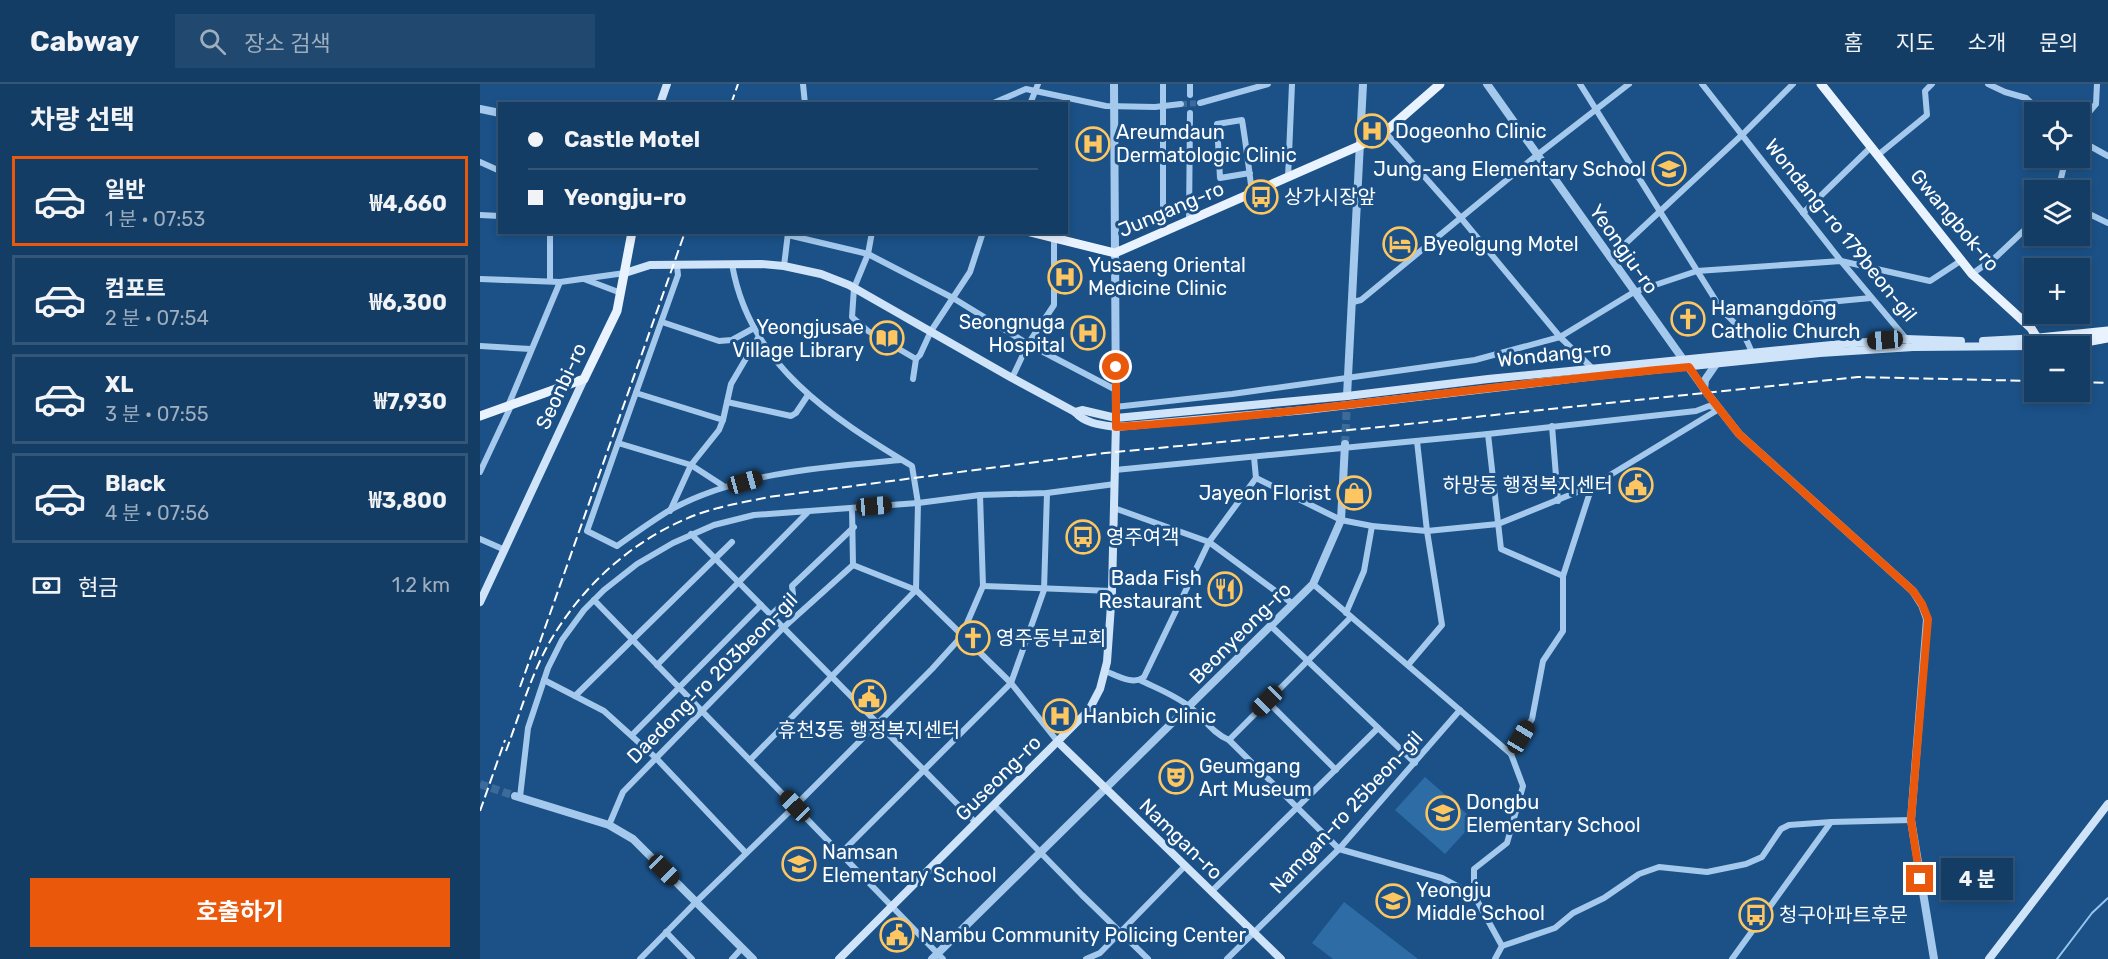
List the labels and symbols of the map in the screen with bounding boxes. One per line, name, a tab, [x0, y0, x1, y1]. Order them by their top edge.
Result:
hospital icon: Dogeonho Clinic	[1354, 113, 1390, 149]
place label: Dogeonho Clinic	[1395, 119, 1547, 143]
place label: Areumdaun Dermatologic Clinic	[1116, 120, 1297, 167]
hospital icon: Areumdaun Dermatologic Clinic	[1075, 126, 1111, 162]
street label: Wondang-ro 179beon-gil	[1760, 134, 1922, 326]
school or university icon: Jung-ang Elementary School	[1651, 151, 1687, 187]
place label: Jung-ang Elementary School	[1373, 157, 1646, 181]
street label: Gwangbok-ro	[1905, 164, 2005, 276]
street label: Jungang-ro	[1115, 176, 1227, 242]
bus stop icon: 상가시장앞	[1243, 179, 1279, 215]
place label: 상가시장앞	[1284, 185, 1376, 209]
street label: Yeongju-ro	[1584, 200, 1664, 298]
hotel icon: Byeolgung Motel	[1382, 226, 1418, 262]
place label: Byeolgung Motel	[1423, 232, 1579, 256]
place label: Yusaeng Oriental Medicine Clinic	[1088, 253, 1246, 300]
hospital icon: Yusaeng Oriental Medicine Clinic	[1047, 259, 1083, 295]
place label: Hamangdong Catholic Church	[1711, 296, 1861, 343]
church icon: Hamangdong Catholic Church	[1670, 301, 1706, 337]
place label: Seongnuga Hospital	[959, 310, 1065, 357]
place label: Yeongjusae Village Library	[732, 315, 864, 362]
hospital icon: Seongnuga Hospital	[1070, 315, 1106, 351]
library icon: Yeongjusae Village Library	[869, 320, 905, 356]
car	[1866, 330, 1904, 350]
street label: Wondang-ro	[1496, 336, 1612, 372]
street label: Seonbi-ro	[531, 339, 591, 433]
route start	[1102, 353, 1129, 380]
public building icon: 하망동 행정복지센터	[1618, 467, 1654, 503]
car	[725, 468, 765, 496]
place label: 하망동 행정복지센터	[1443, 473, 1613, 497]
shop icon: Jayeon Florist	[1336, 475, 1372, 511]
place label: Jayeon Florist	[1199, 481, 1331, 505]
car	[855, 495, 893, 517]
bus stop icon: 영주여객	[1065, 519, 1101, 555]
place label: 영주여객	[1106, 525, 1180, 549]
place label: Bada Fish Restaurant	[1098, 566, 1202, 613]
restaurant icon: Bada Fish Restaurant	[1207, 571, 1243, 607]
street label: Beonyeong-ro	[1184, 577, 1296, 689]
street label: Daedong-ro 203beon-gil	[622, 588, 802, 768]
church icon: 영주동부교회	[955, 620, 991, 656]
place label: 영주동부교회	[996, 626, 1106, 650]
public building icon: 휴천3동 행정복지센터	[851, 679, 887, 715]
car	[1248, 682, 1286, 720]
hospital icon: Hanbich Clinic	[1042, 698, 1078, 734]
place label: Hanbich Clinic	[1083, 704, 1216, 728]
car	[1504, 717, 1538, 757]
place label: 휴천3동 행정복지센터	[778, 718, 960, 742]
street label: Namgan-ro 25beon-gil	[1265, 726, 1427, 898]
street label: Guseong-ro	[950, 730, 1046, 826]
place label: Geumgang Art Museum	[1199, 754, 1312, 801]
theatre icon: Geumgang Art Museum	[1158, 759, 1194, 795]
car	[776, 787, 814, 825]
place label: Dongbu Elementary School	[1466, 790, 1641, 837]
street label: Namgan-ro	[1134, 793, 1228, 885]
school or university icon: Dongbu Elementary School	[1425, 795, 1461, 831]
place label: Namsan Elementary School	[822, 840, 997, 887]
school or university icon: Namsan Elementary School	[781, 846, 817, 882]
car	[645, 851, 683, 889]
callout: 4 분	[1941, 858, 2013, 900]
route end	[1906, 865, 1933, 892]
place label: Yeongju Middle School	[1416, 878, 1545, 925]
school or university icon: Yeongju Middle School	[1375, 883, 1411, 919]
bus stop icon: 청구아파트후문	[1738, 897, 1774, 933]
place label: 청구아파트후문	[1779, 903, 1908, 927]
public building icon: Nambu Community Policing Center	[879, 917, 915, 953]
place label: Nambu Community Policing Center	[920, 923, 1246, 947]

